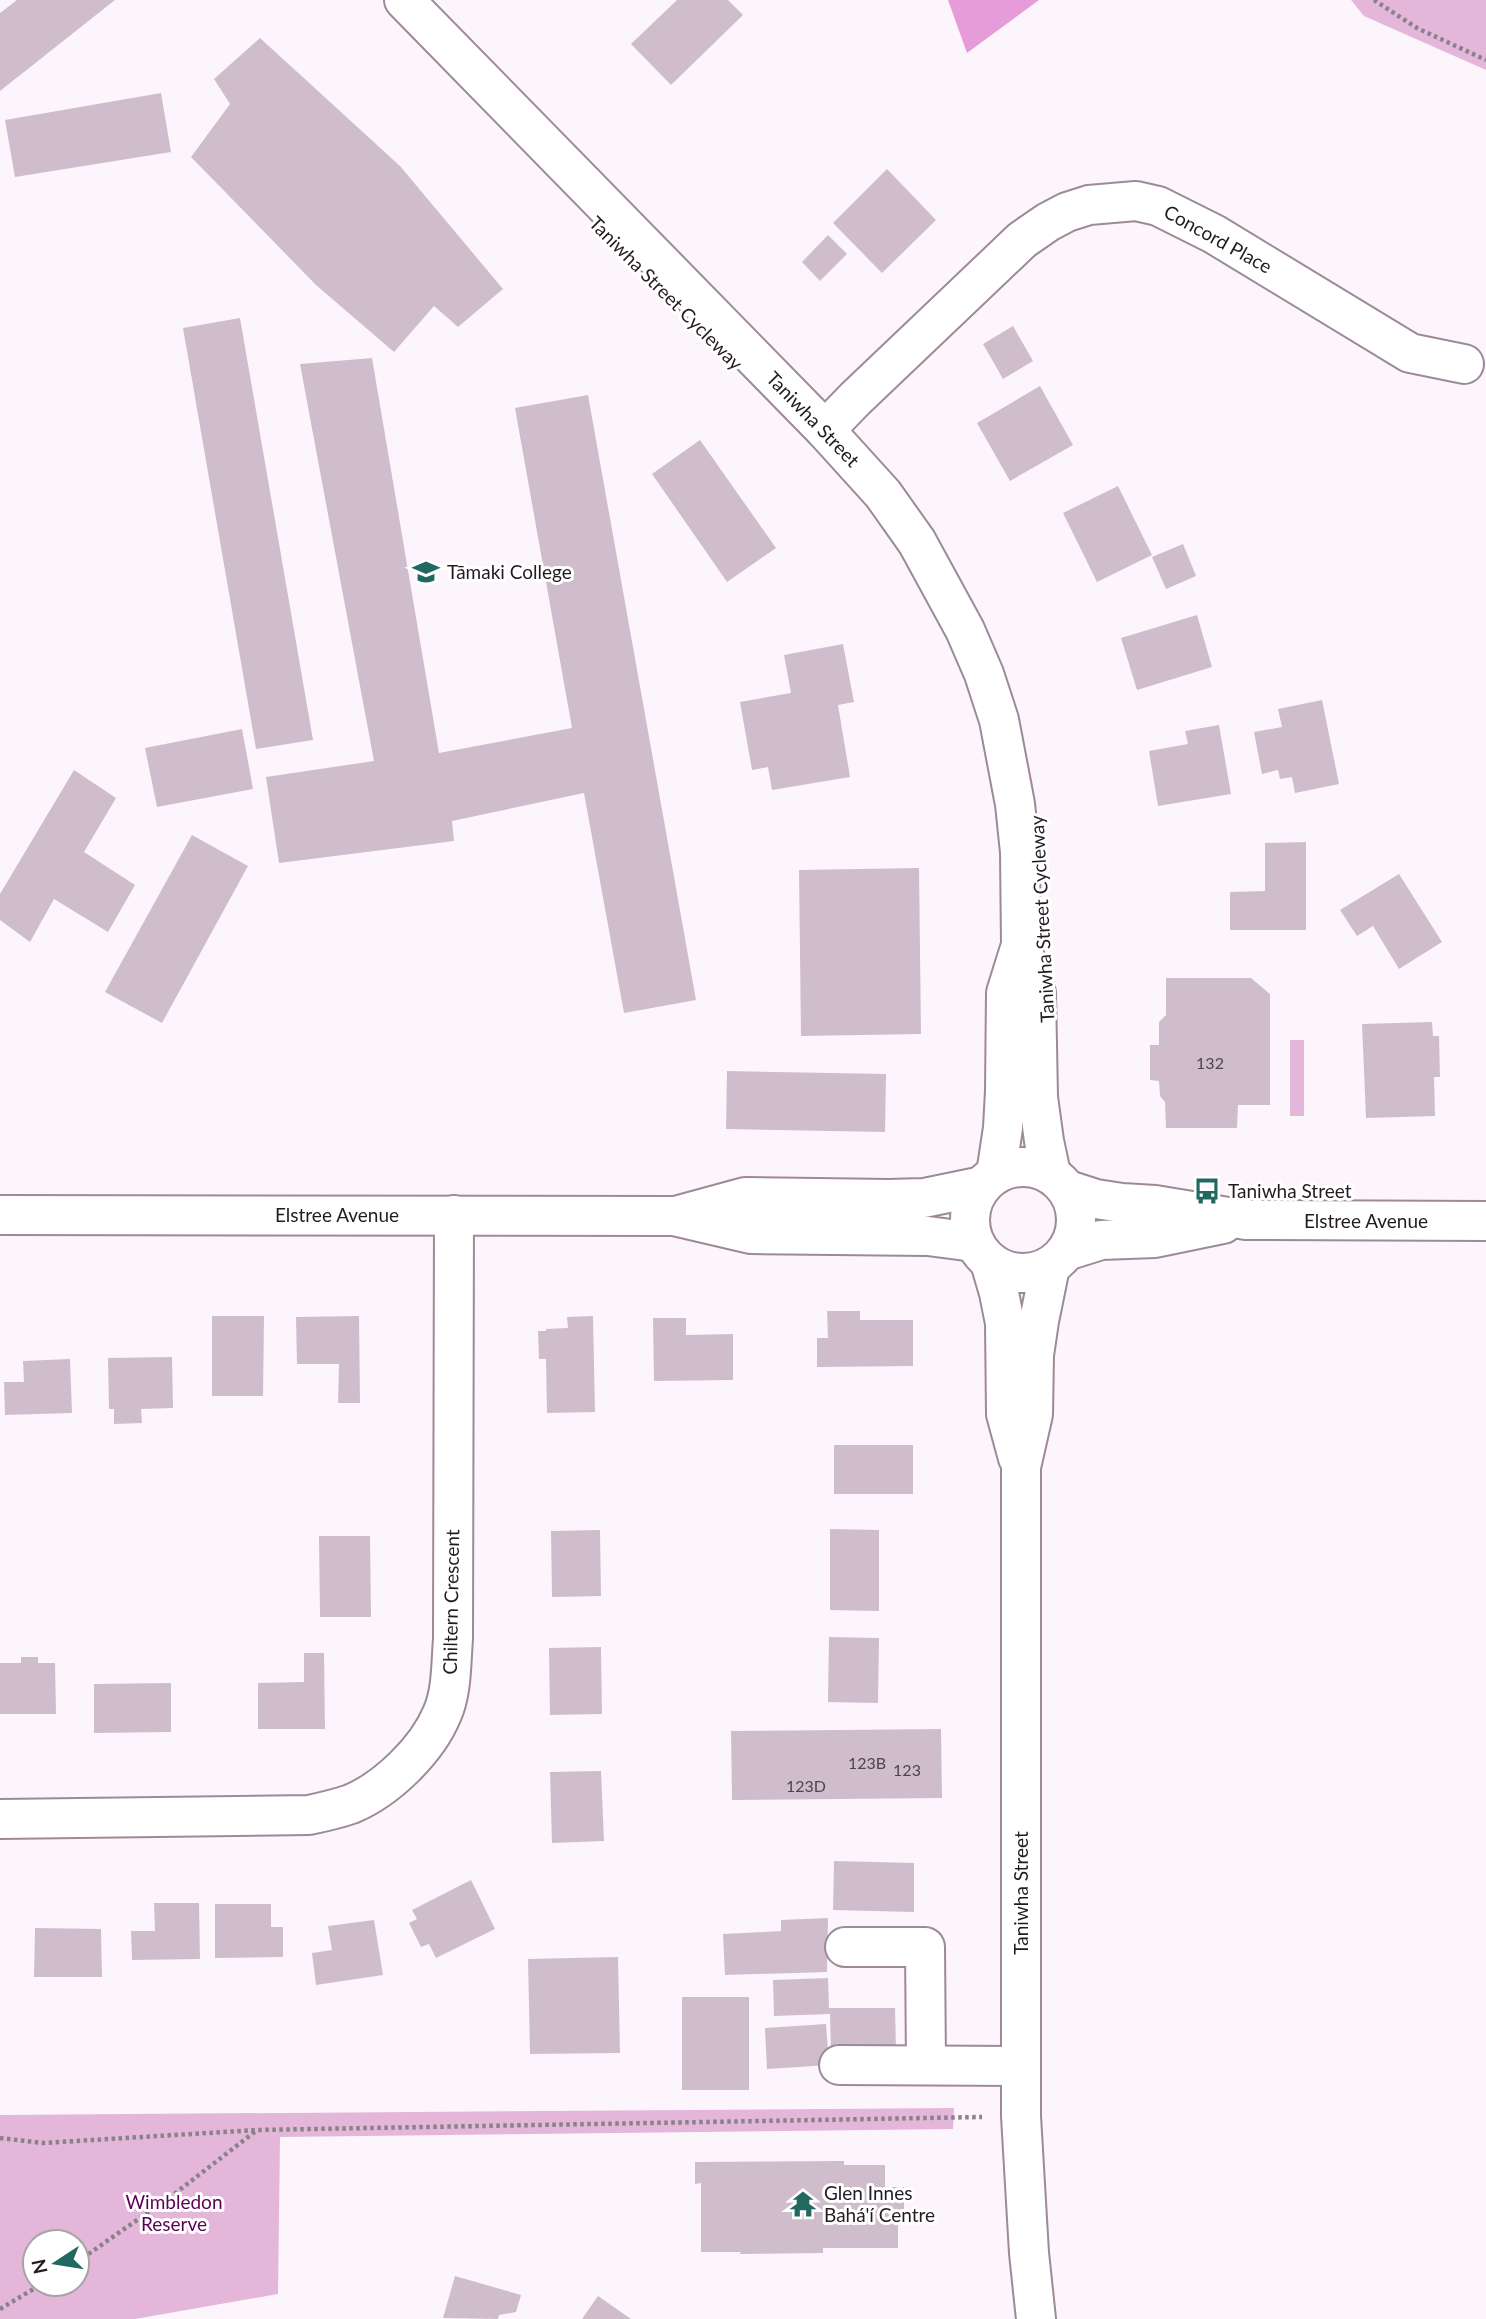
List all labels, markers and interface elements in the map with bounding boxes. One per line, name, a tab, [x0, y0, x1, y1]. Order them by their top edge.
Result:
street label: Concord Place	[1160, 199, 1276, 278]
street label: Taniwha Street Cycleway	[585, 211, 748, 374]
street label: Taniwha Street	[762, 366, 865, 471]
school or university icon: Tāmaki College	[411, 557, 441, 587]
place label: Tāmaki College	[447, 560, 572, 583]
street label: Taniwha Street Cycleway	[1025, 815, 1058, 1023]
house number: 132	[1196, 1053, 1224, 1072]
bus stop icon: Taniwha Street	[1192, 1176, 1222, 1206]
place label: Taniwha Street	[1228, 1179, 1352, 1202]
street label: Elstree Avenue	[275, 1203, 399, 1226]
street label: Elstree Avenue	[1304, 1209, 1428, 1232]
street label: Chiltern Crescent	[438, 1529, 463, 1675]
house number: 123B	[848, 1753, 886, 1772]
house number: 123	[893, 1760, 921, 1779]
house number: 123D	[786, 1776, 826, 1795]
street label: Taniwha Street	[1009, 1831, 1032, 1955]
place label: Glen Innes Bahá'í Centre	[824, 2181, 935, 2226]
temple icon: Glen Innes Bahá'í Centre	[788, 2189, 818, 2219]
park label: Wimbledon Reserve	[126, 2190, 222, 2235]
north arrow	[21, 2228, 91, 2298]
text: N	[26, 2257, 52, 2276]

